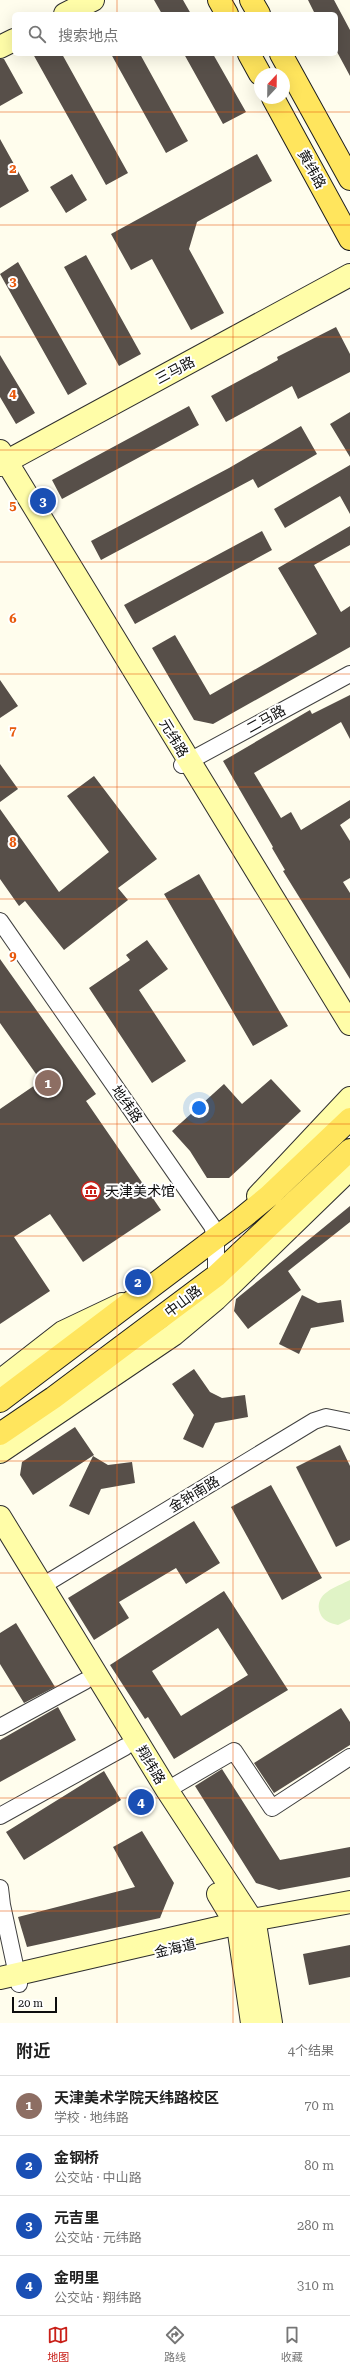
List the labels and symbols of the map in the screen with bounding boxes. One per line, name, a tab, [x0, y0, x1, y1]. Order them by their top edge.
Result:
north arrow	[254, 68, 290, 104]
street label: 黄纬路	[295, 147, 329, 191]
text: 2	[9, 161, 17, 176]
text: 3	[9, 274, 17, 289]
street label: 三马路	[153, 353, 197, 387]
text: 4	[9, 386, 17, 401]
pin: 3	[30, 486, 56, 516]
text: 5	[9, 498, 17, 513]
text: 6	[9, 611, 17, 626]
street label: 二马路	[244, 702, 288, 736]
street label: 元纬路	[156, 716, 192, 760]
text: 7	[9, 723, 17, 738]
text: 8	[9, 835, 17, 850]
text: 9	[9, 948, 17, 963]
pin: 1	[35, 1068, 61, 1098]
street label: 地纬路	[108, 1082, 146, 1126]
your location	[189, 1098, 209, 1118]
museum icon: 天津美术馆	[80, 1180, 102, 1202]
place label: 天津美术馆	[105, 1183, 175, 1199]
pin: 2	[125, 1267, 151, 1297]
street label: 中山路	[161, 1282, 205, 1320]
street label: 金钟南路	[166, 1473, 222, 1515]
street label: 翔纬路	[133, 1743, 169, 1787]
pin: 4	[128, 1787, 154, 1817]
street label: 金海道	[153, 1935, 197, 1961]
scale bar	[12, 1995, 57, 2014]

